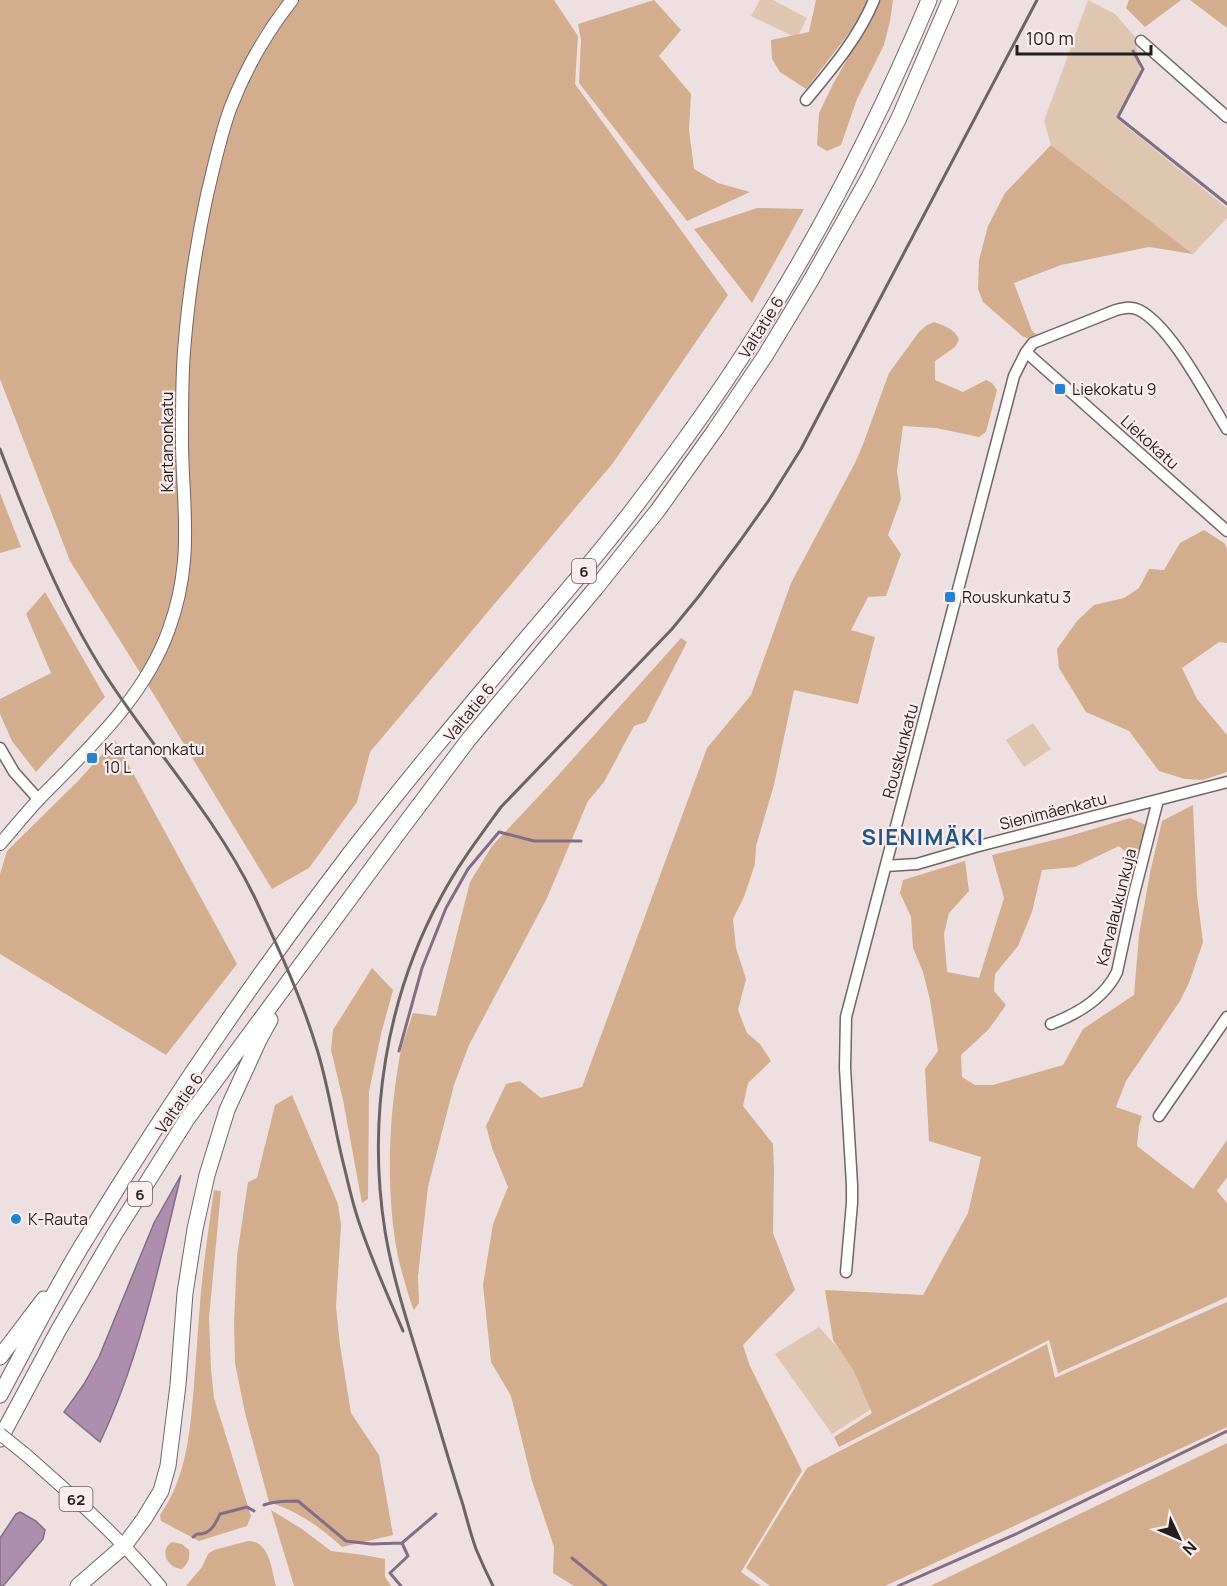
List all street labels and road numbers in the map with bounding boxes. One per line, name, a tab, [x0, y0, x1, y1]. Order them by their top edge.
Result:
street label: Valtatie 6	[733, 292, 789, 362]
street label: Kartanonkatu	[156, 392, 178, 492]
street label: Liekokatu	[1116, 410, 1184, 474]
road number: 6	[572, 559, 596, 583]
street label: Valtatie 6	[439, 678, 499, 746]
street label: Rouskunkatu	[877, 701, 923, 801]
street label: Sienimäenkatu	[997, 787, 1109, 835]
street label: Karvalaukunkuja	[1091, 846, 1141, 968]
street label: Valtatie 6	[150, 1068, 208, 1138]
road number: 6	[128, 1182, 152, 1206]
road number: 62	[60, 1487, 92, 1511]

